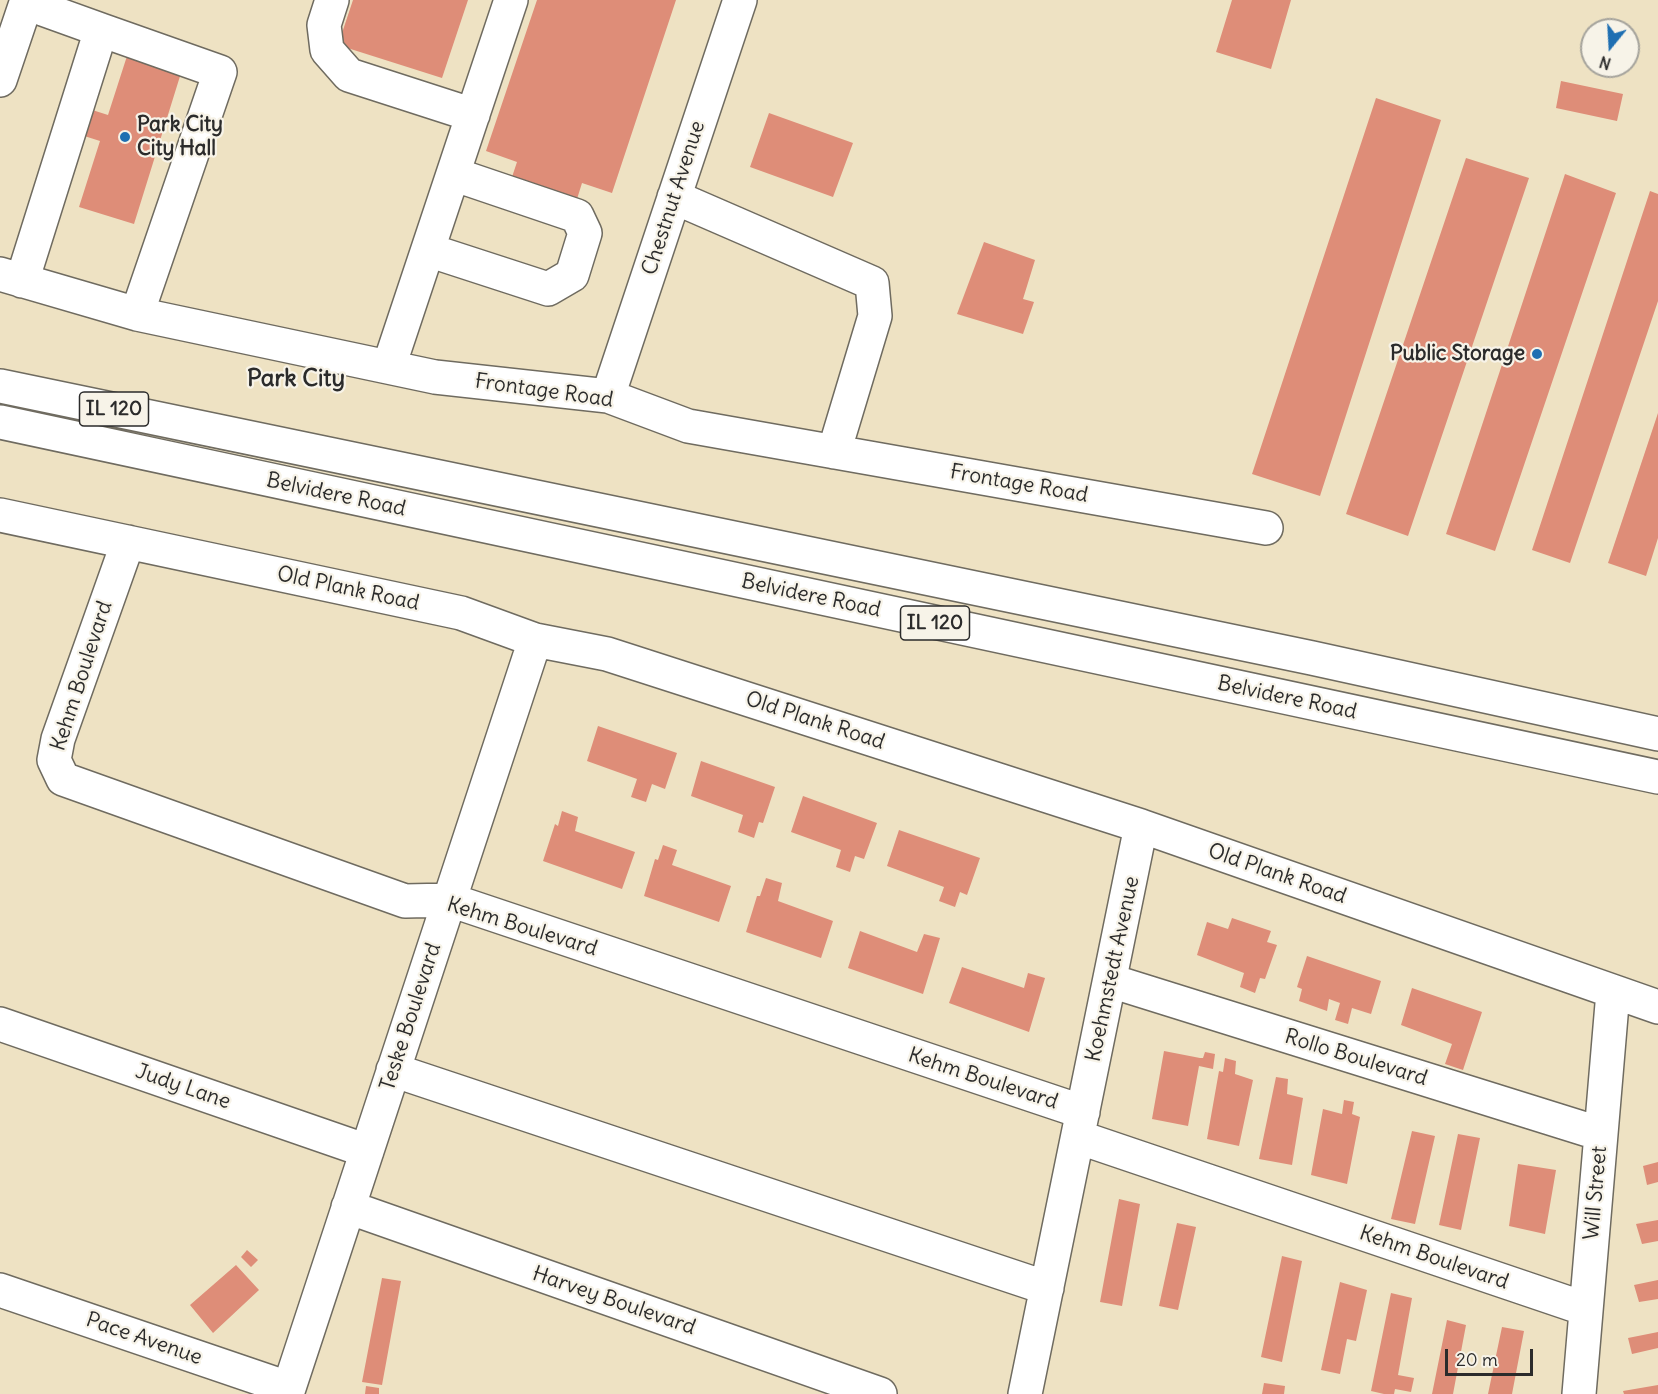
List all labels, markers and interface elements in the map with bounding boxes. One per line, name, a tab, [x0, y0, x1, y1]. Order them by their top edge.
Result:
north arrow	[1580, 18, 1640, 78]
text: N	[1597, 52, 1613, 74]
place label: Park City City Hall	[137, 112, 223, 162]
street label: Chestnut Avenue	[637, 118, 711, 278]
marker: Park City City Hall	[118, 130, 132, 144]
place label: Public Storage	[1390, 341, 1525, 367]
marker: Public Storage	[1530, 347, 1544, 361]
district label: Park City	[247, 365, 345, 393]
street label: Frontage Road	[473, 369, 615, 413]
road number: IL 120	[80, 392, 148, 426]
street label: Frontage Road	[948, 459, 1090, 509]
street label: Belvidere Road	[264, 468, 408, 522]
street label: Old Plank Road	[275, 562, 421, 616]
street label: Belvidere Road	[739, 569, 883, 623]
street label: Kehm Boulevard	[46, 598, 118, 754]
road number: IL 120	[900, 606, 970, 640]
street label: Belvidere Road	[1215, 671, 1359, 725]
street label: Old Plank Road	[742, 687, 888, 755]
street label: Old Plank Road	[1204, 839, 1350, 909]
street label: Koehmstedt Avenue	[1081, 874, 1145, 1064]
street label: Kehm Boulevard	[444, 892, 600, 962]
street label: Teske Boulevard	[375, 940, 447, 1094]
street label: Rollo Boulevard	[1282, 1024, 1430, 1092]
street label: Kehm Boulevard	[905, 1043, 1061, 1115]
street label: Judy Lane	[132, 1059, 234, 1115]
street label: Will Street	[1579, 1145, 1613, 1241]
street label: Kehm Boulevard	[1356, 1221, 1512, 1295]
street label: Harvey Boulevard	[529, 1261, 699, 1341]
street label: Pace Avenue	[83, 1307, 205, 1371]
scale bar	[1448, 1337, 1536, 1375]
text: 20 m	[1456, 1348, 1498, 1371]

